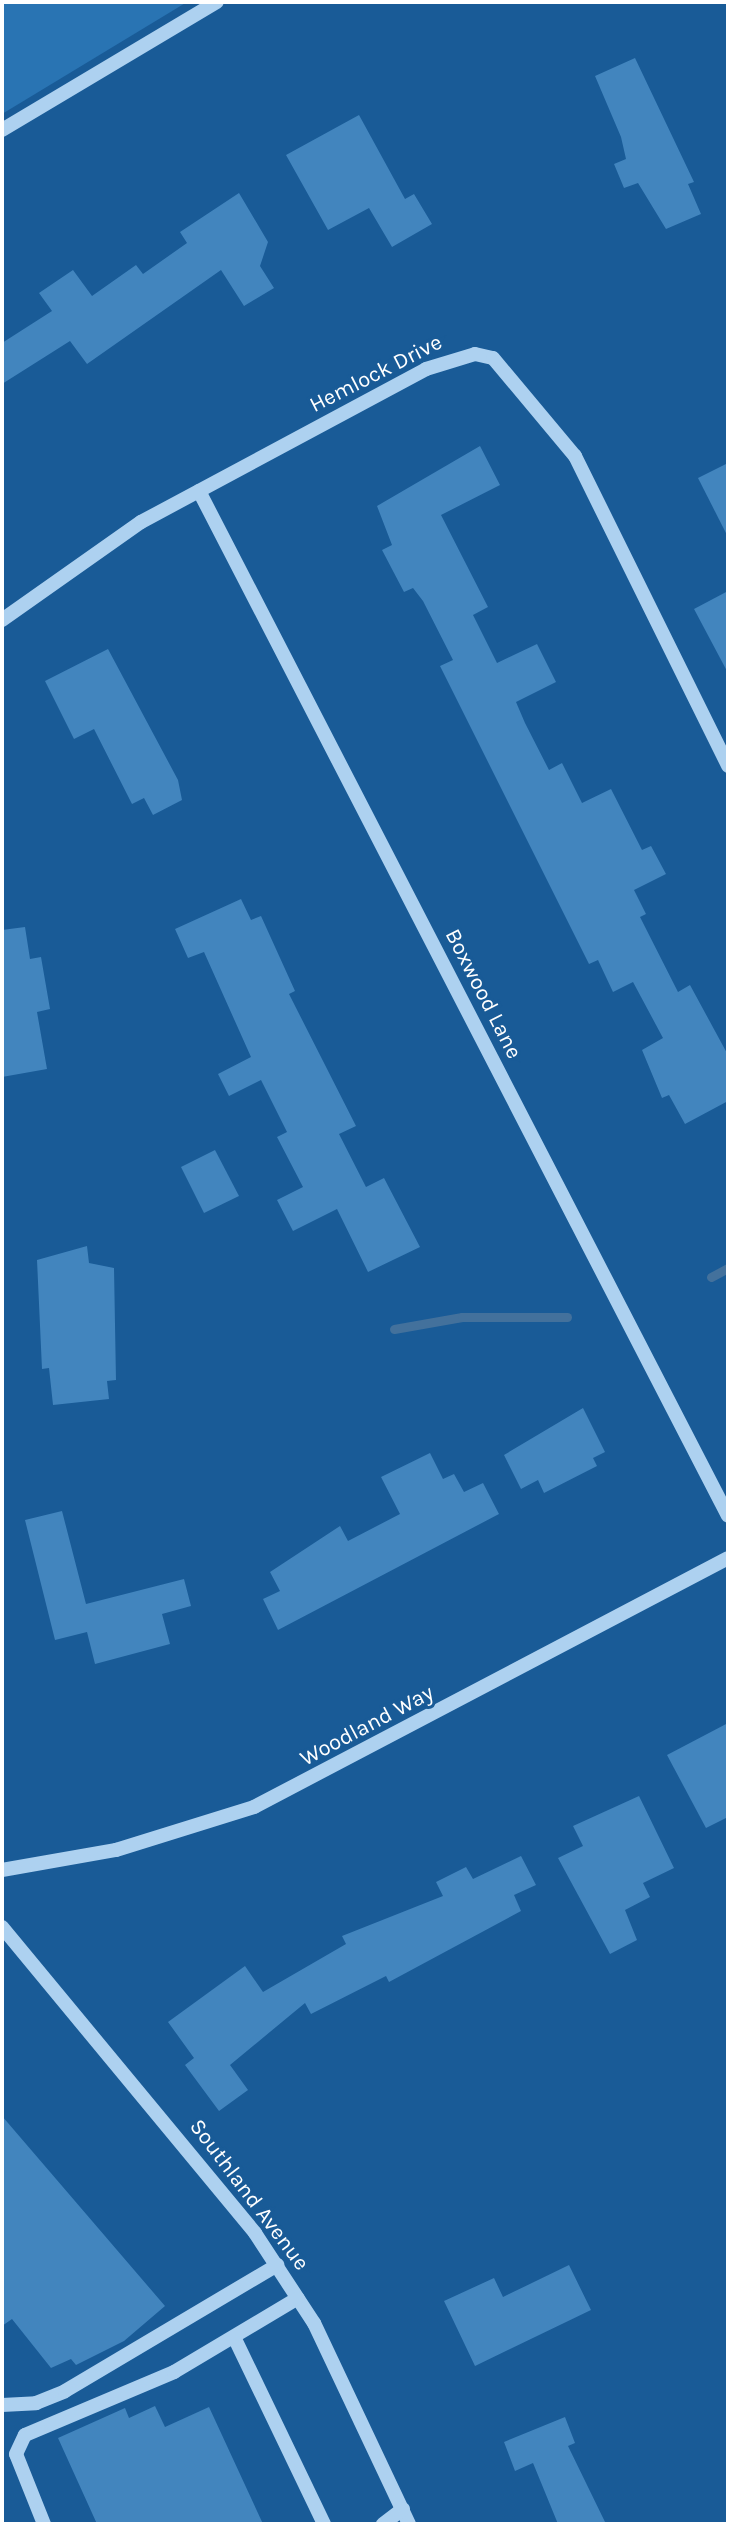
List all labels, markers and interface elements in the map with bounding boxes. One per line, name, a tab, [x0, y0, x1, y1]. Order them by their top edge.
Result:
street label: Hemlock Drive	[305, 329, 447, 419]
street label: Boxwood Lane	[439, 925, 527, 1063]
street label: Woodland Way	[296, 1680, 438, 1772]
street label: Southland Avenue	[184, 2114, 314, 2276]

